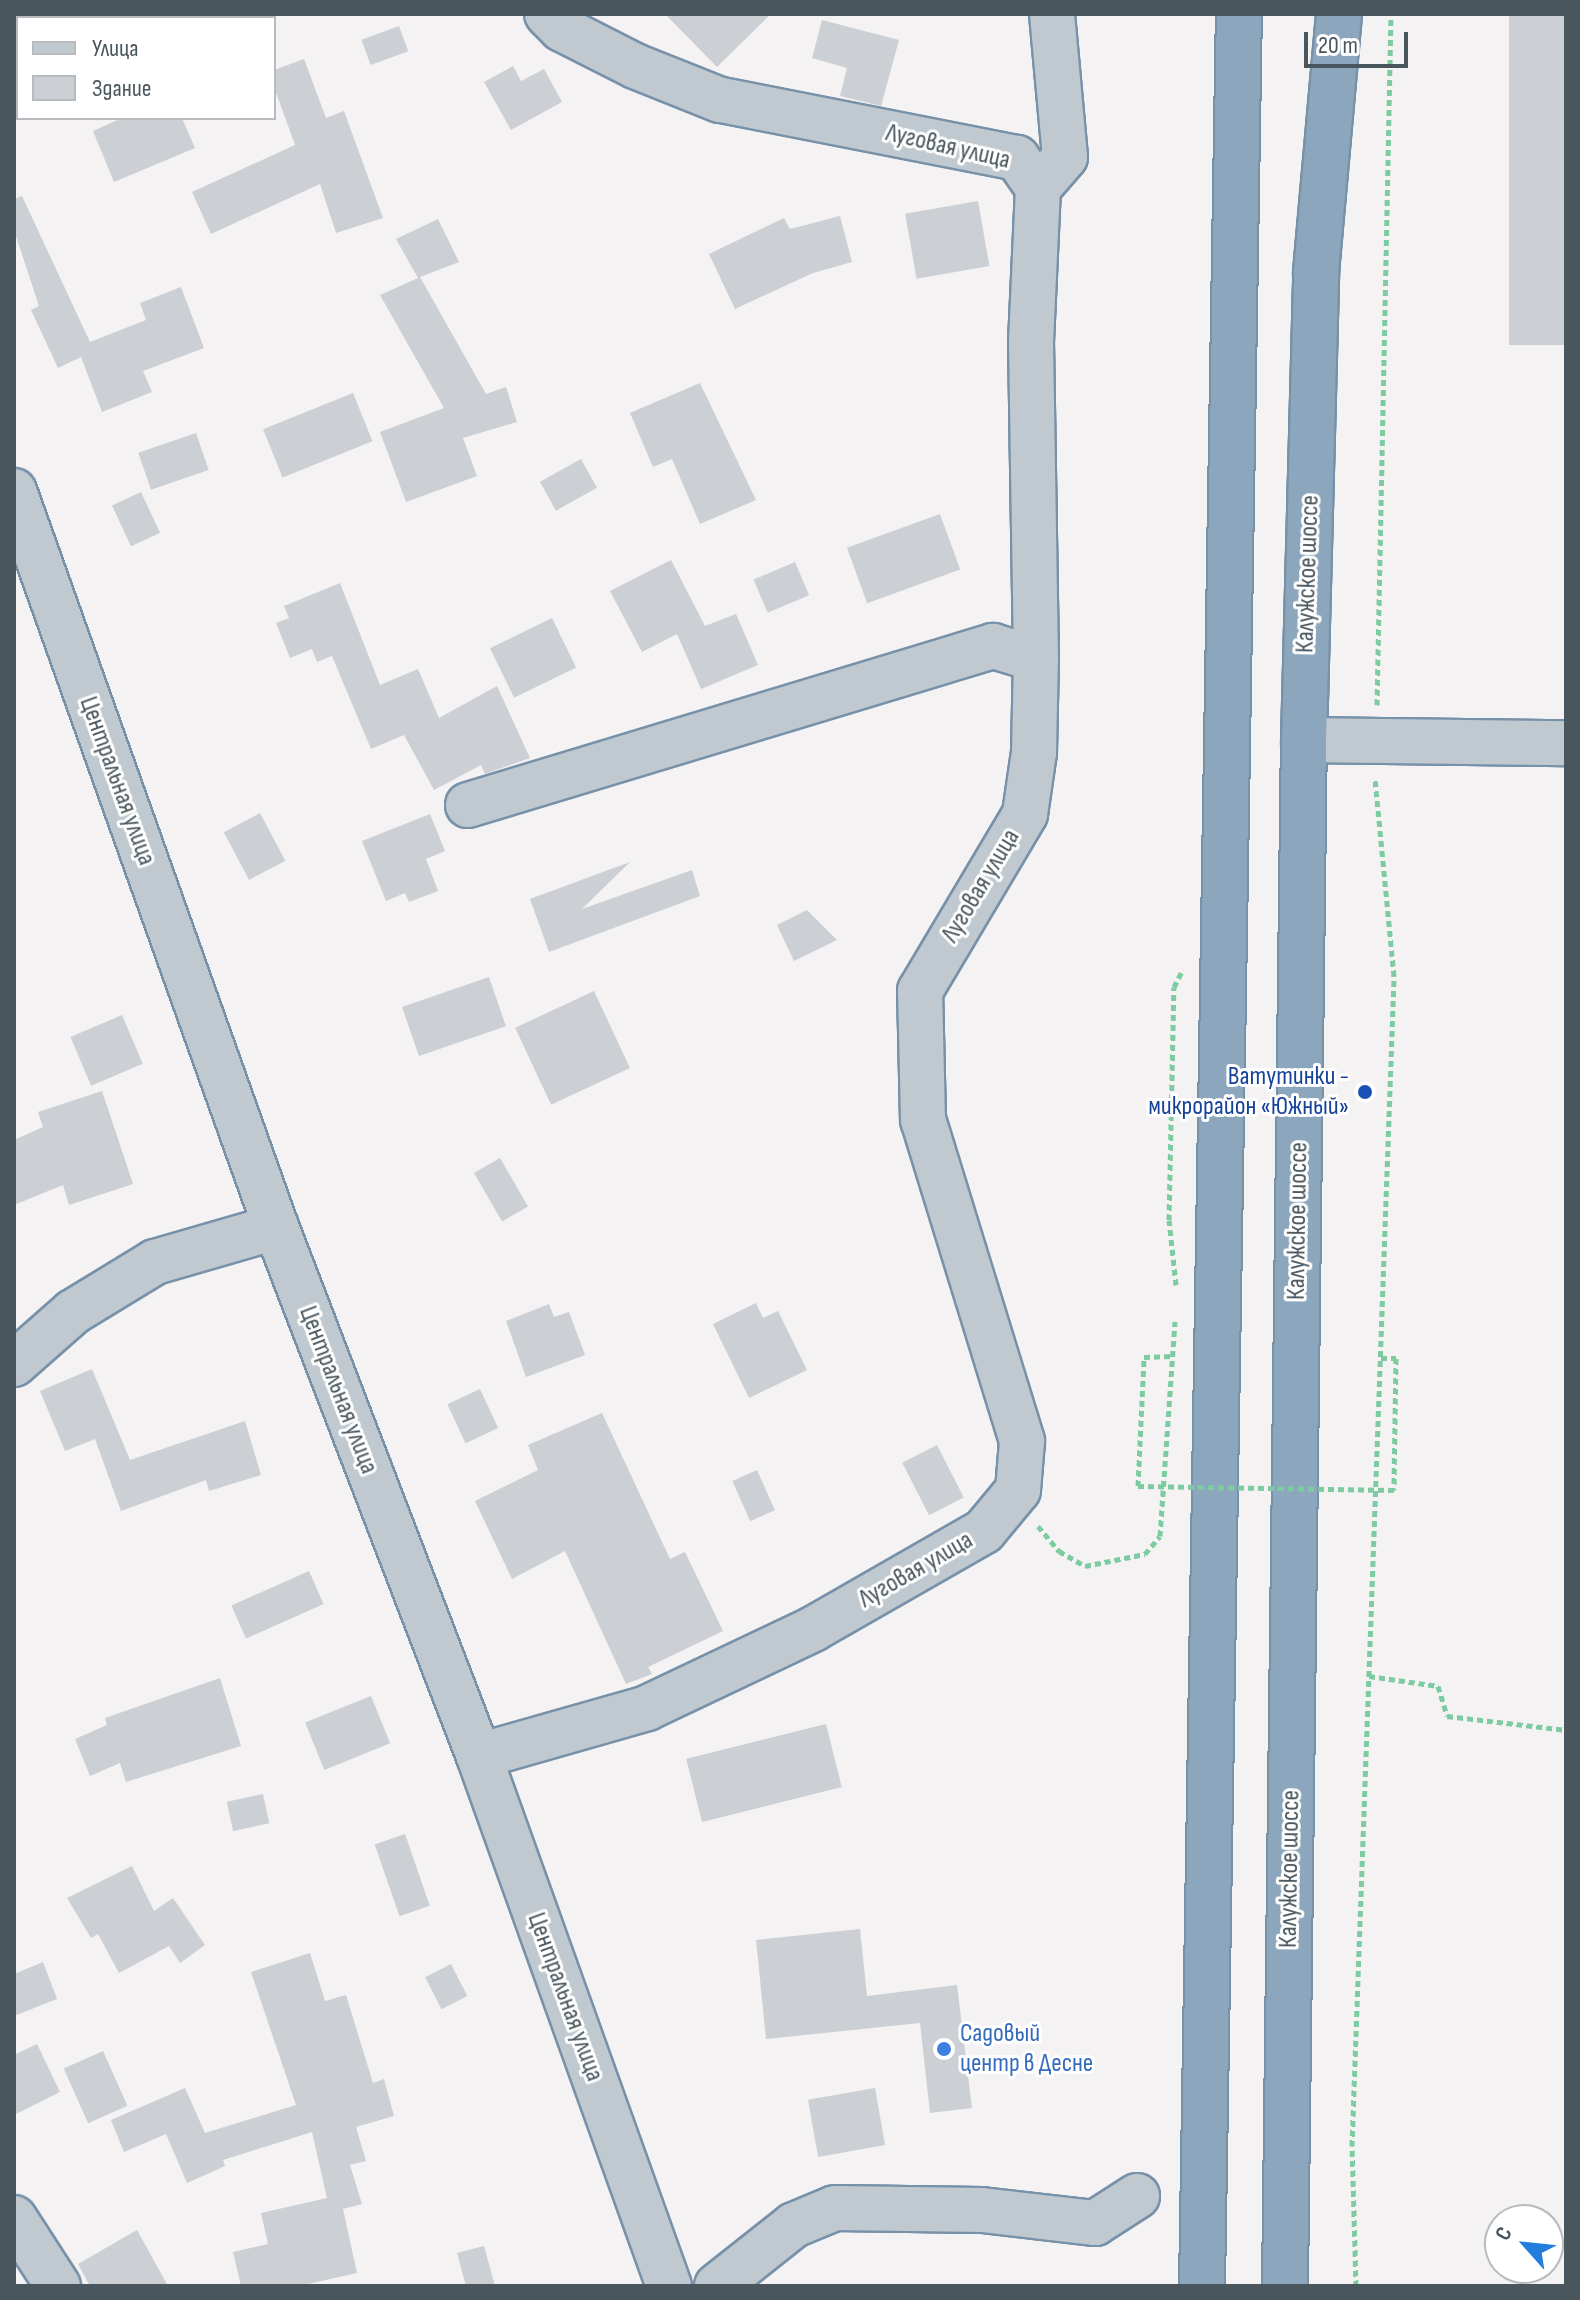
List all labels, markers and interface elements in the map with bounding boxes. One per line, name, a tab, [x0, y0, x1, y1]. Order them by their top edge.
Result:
legend	[16, 16, 276, 120]
scale bar	[1308, 16, 1412, 66]
text: 20 m	[1318, 31, 1358, 60]
text: Улица	[92, 34, 138, 63]
text: Здание	[92, 74, 151, 103]
street label: Луговая улица	[883, 118, 1013, 176]
street label: Калужское шоссе	[1290, 494, 1326, 654]
street label: Центральная улица	[72, 693, 162, 869]
street label: Луговая улица	[935, 824, 1027, 948]
place label: Ватутинки - микрорайон «Южный»	[1148, 1061, 1349, 1122]
marker: Ватутинки - микрорайон «Южный»	[1356, 1083, 1374, 1101]
street label: Калужское шоссе	[1281, 1142, 1315, 1300]
street label: Центральная улица	[292, 1302, 384, 1478]
street label: Луговая улица	[853, 1525, 979, 1615]
street label: Калужское шоссе	[1273, 1790, 1307, 1948]
street label: Центральная улица	[520, 1909, 610, 2085]
place label: Садовый центр в Десне	[960, 2018, 1093, 2080]
marker: Садовый центр в Десне	[935, 2040, 953, 2058]
north arrow	[1484, 2204, 1564, 2284]
text: С	[1489, 2223, 1519, 2245]

